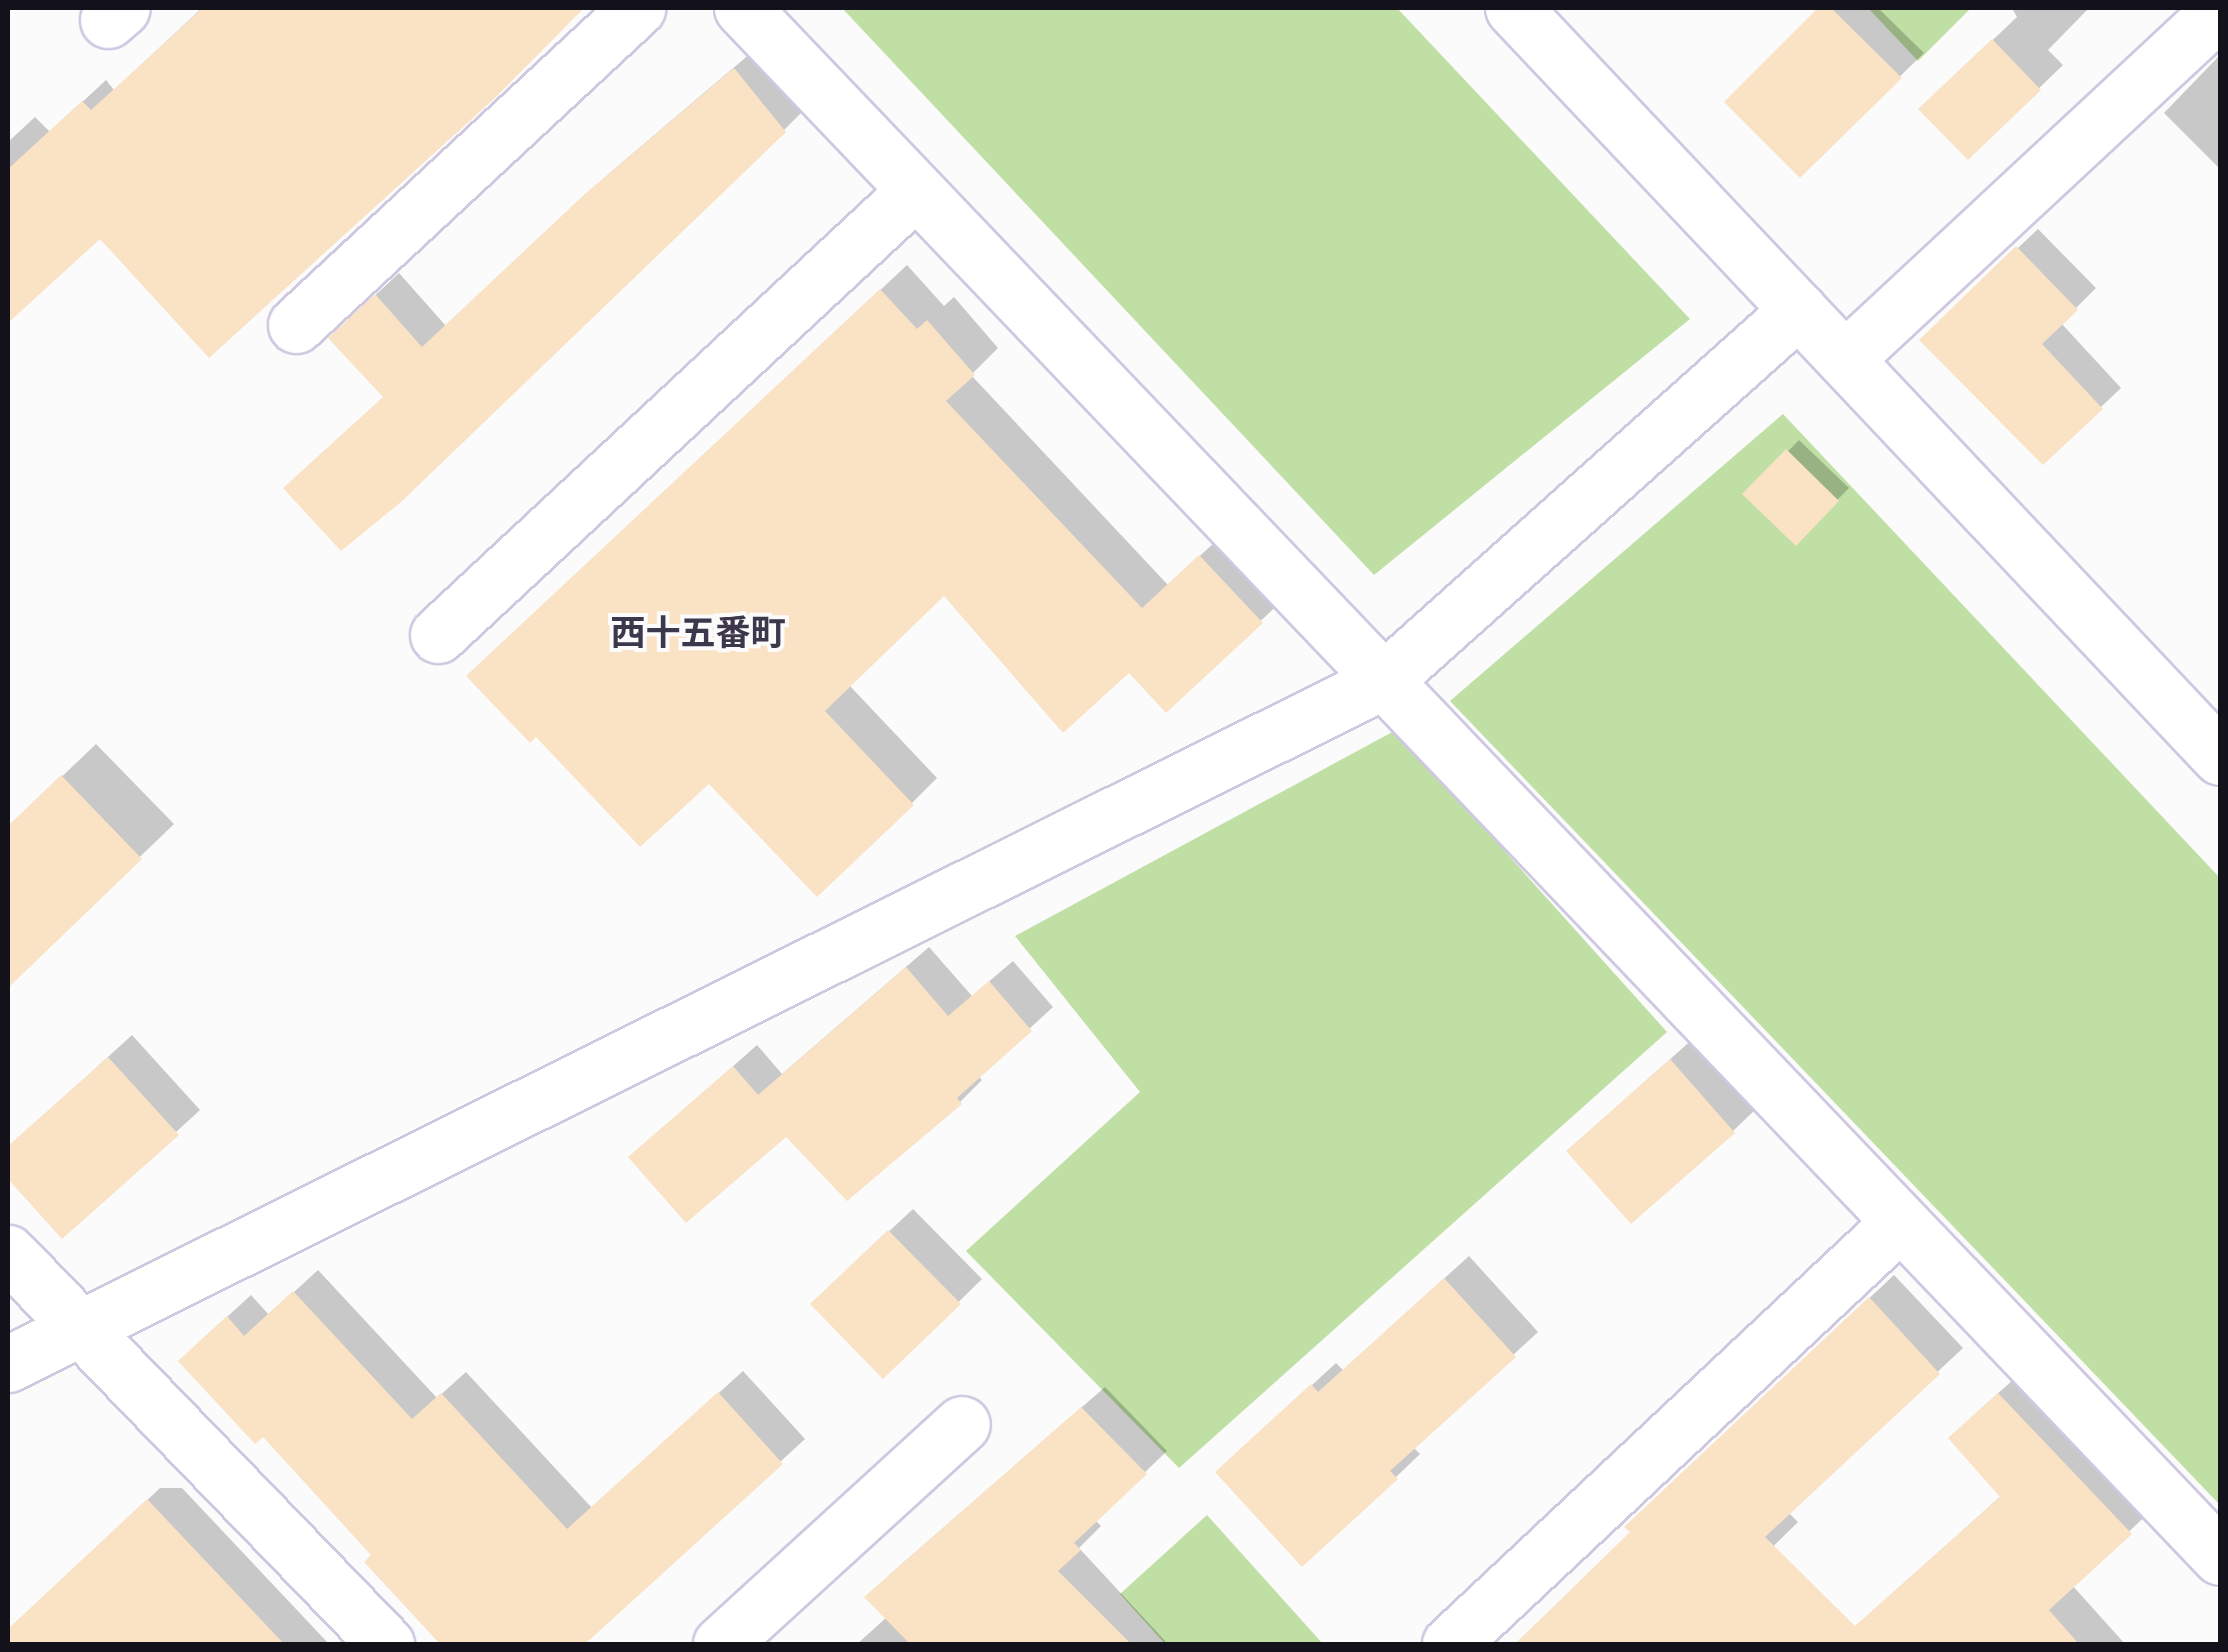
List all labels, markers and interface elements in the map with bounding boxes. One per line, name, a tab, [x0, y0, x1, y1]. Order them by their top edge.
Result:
district label: 西十五番町	[611, 611, 785, 653]

